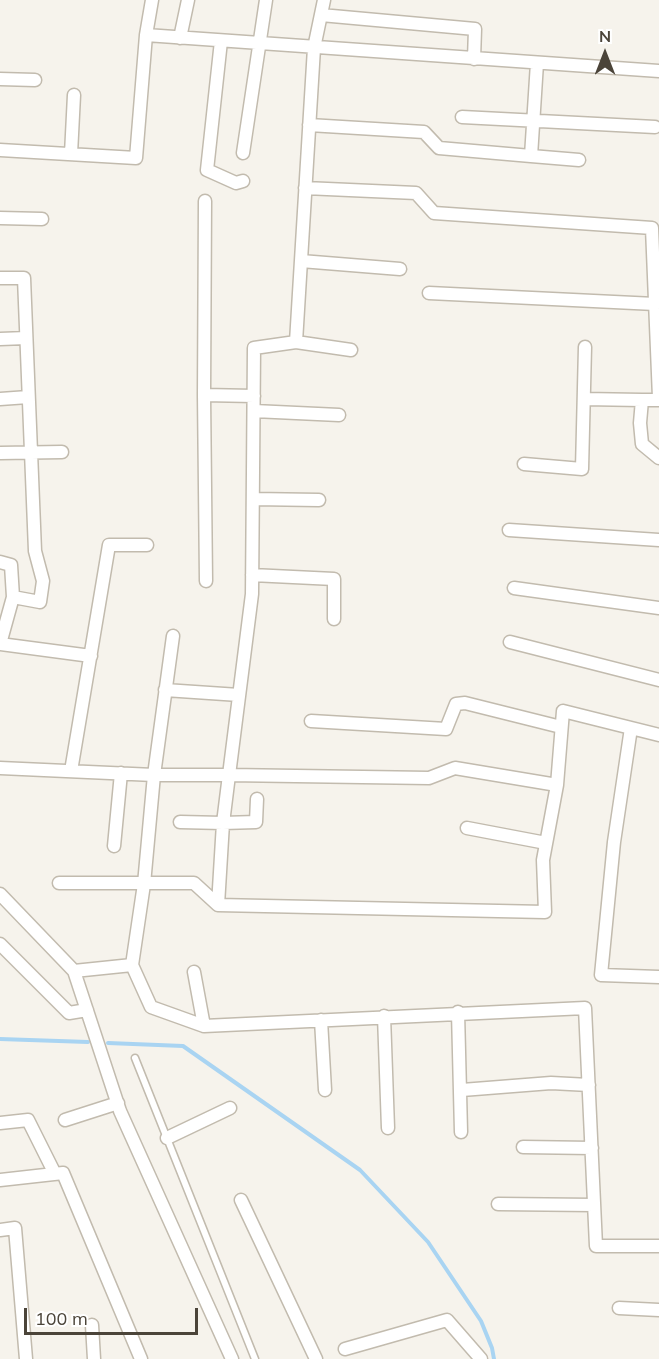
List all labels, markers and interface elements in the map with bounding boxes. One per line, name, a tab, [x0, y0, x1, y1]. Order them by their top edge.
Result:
north arrow	[575, 24, 635, 84]
text: N	[599, 26, 611, 46]
scale bar	[27, 1296, 201, 1334]
text: 100 m	[35, 1307, 88, 1330]

